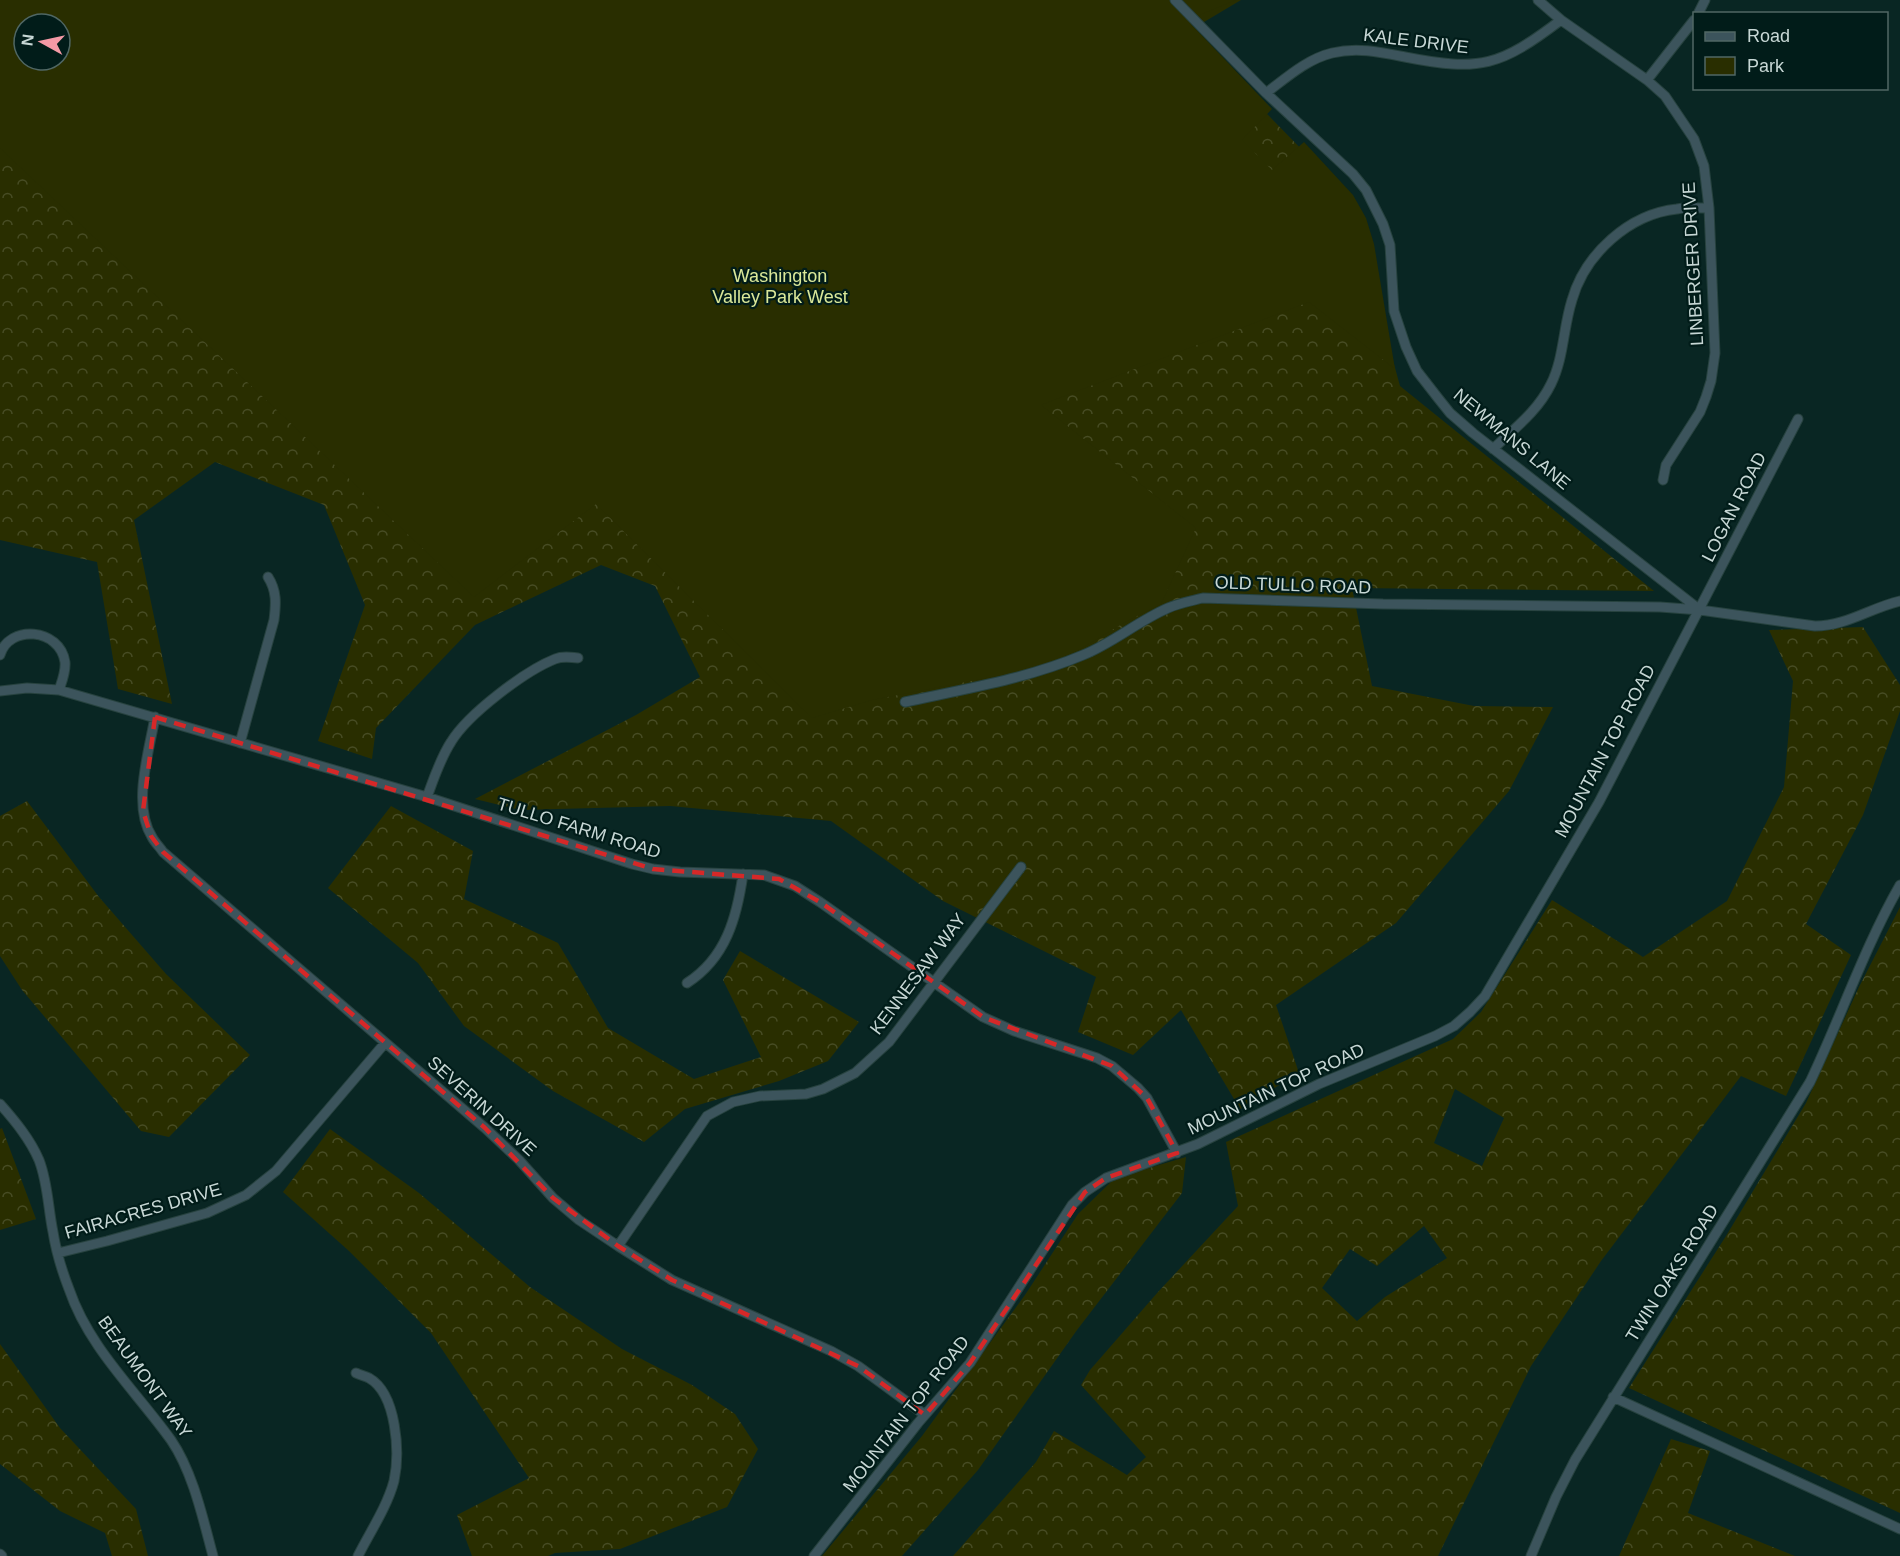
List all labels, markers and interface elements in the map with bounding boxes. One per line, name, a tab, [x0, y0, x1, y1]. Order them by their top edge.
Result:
north arrow	[12, 12, 72, 72]
legend	[1693, 12, 1888, 90]
street label: KALE DRIVE	[1362, 25, 1470, 57]
text: Road	[1747, 26, 1790, 46]
text: N	[18, 33, 37, 47]
text: Park	[1747, 56, 1785, 76]
street label: LINBERGER DRIVE	[1679, 182, 1707, 346]
park label: Washington Valley Park West	[712, 266, 848, 307]
street label: NEWMANS LANE	[1450, 384, 1574, 494]
street label: LOGAN ROAD	[1698, 449, 1770, 565]
street label: OLD TULLO ROAD	[1214, 572, 1372, 598]
street label: MOUNTAIN TOP ROAD	[1551, 661, 1659, 841]
street label: TULLO FARM ROAD	[495, 794, 663, 862]
street label: KENNESAW WAY	[866, 910, 970, 1038]
street label: MOUNTAIN TOP ROAD	[1184, 1039, 1368, 1139]
street label: SEVERIN DRIVE	[424, 1052, 540, 1160]
street label: FAIRACRES DRIVE	[62, 1179, 224, 1243]
street label: TWIN OAKS ROAD	[1622, 1201, 1722, 1345]
street label: BEAUMONT WAY	[94, 1312, 196, 1442]
street label: MOUNTAIN TOP ROAD	[839, 1332, 973, 1496]

